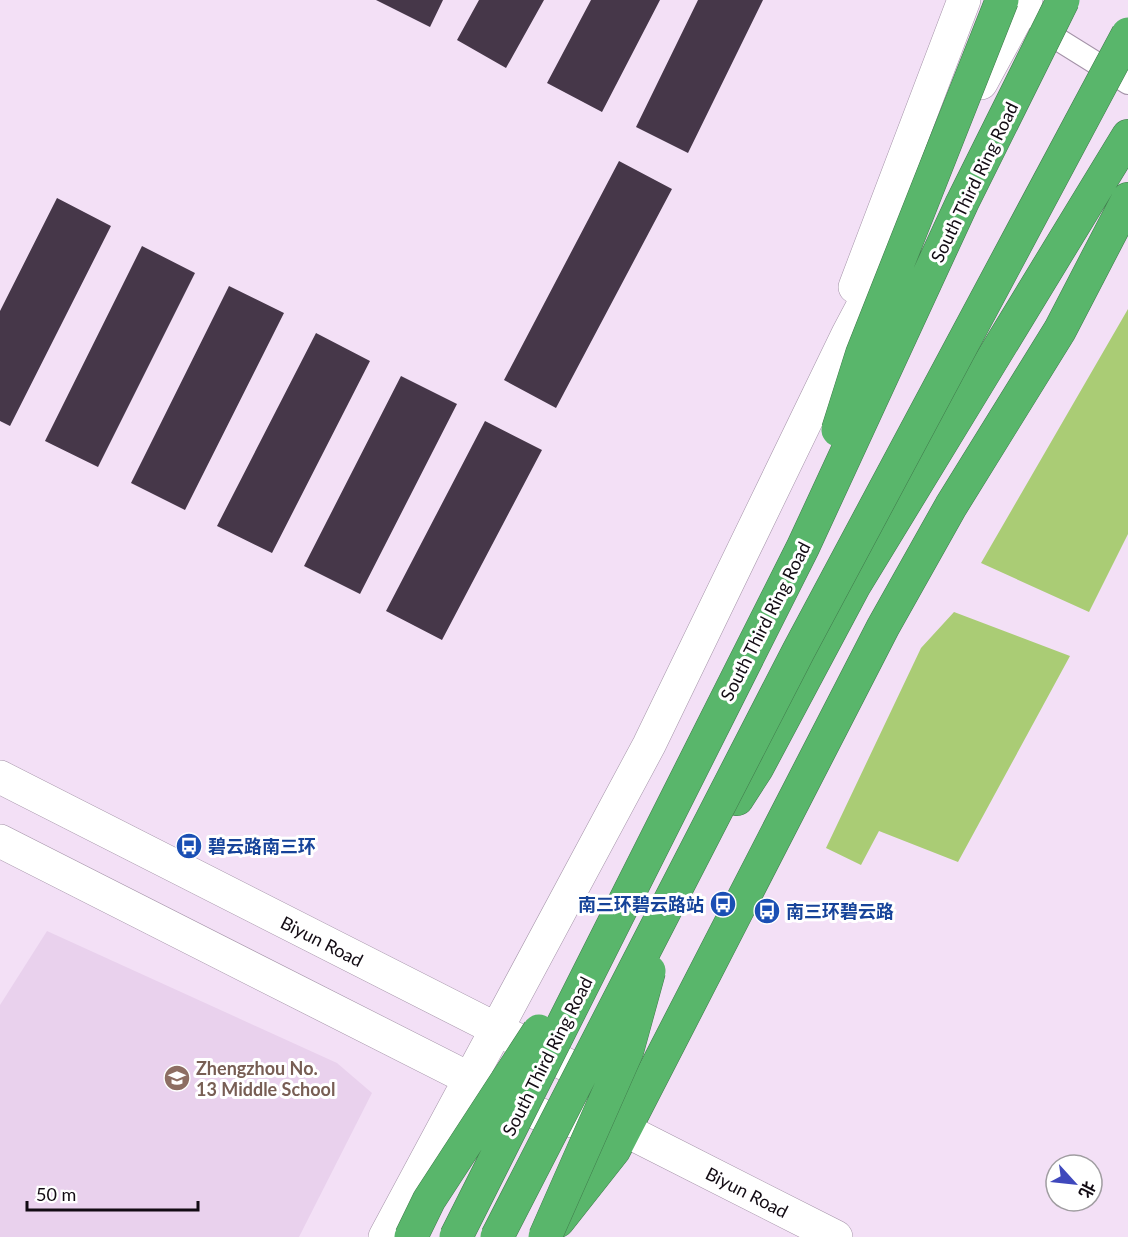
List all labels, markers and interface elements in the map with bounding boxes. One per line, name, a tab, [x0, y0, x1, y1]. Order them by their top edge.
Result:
street label: South Third Ring Road	[926, 98, 1022, 266]
street label: South Third Ring Road	[715, 538, 815, 704]
bus stop icon: 碧云路南三环	[174, 831, 204, 861]
place label: 碧云路南三环	[208, 835, 316, 857]
bus stop icon: 南三环碧云路站	[708, 889, 738, 919]
place label: 南三环碧云路站	[578, 893, 704, 915]
bus stop icon: 南三环碧云路	[752, 896, 782, 926]
place label: 南三环碧云路	[786, 900, 894, 922]
street label: Biyun Road	[277, 911, 367, 971]
street label: South Third Ring Road	[497, 973, 597, 1139]
place label: Zhengzhou No. 13 Middle School	[196, 1057, 335, 1100]
school or university icon: Zhengzhou No. 13 Middle School	[162, 1063, 192, 1093]
north arrow	[1044, 1153, 1104, 1213]
street label: Biyun Road	[702, 1162, 792, 1222]
scale bar	[27, 1174, 198, 1212]
text: 北	[1076, 1179, 1100, 1201]
text: 50 m	[36, 1183, 76, 1205]

